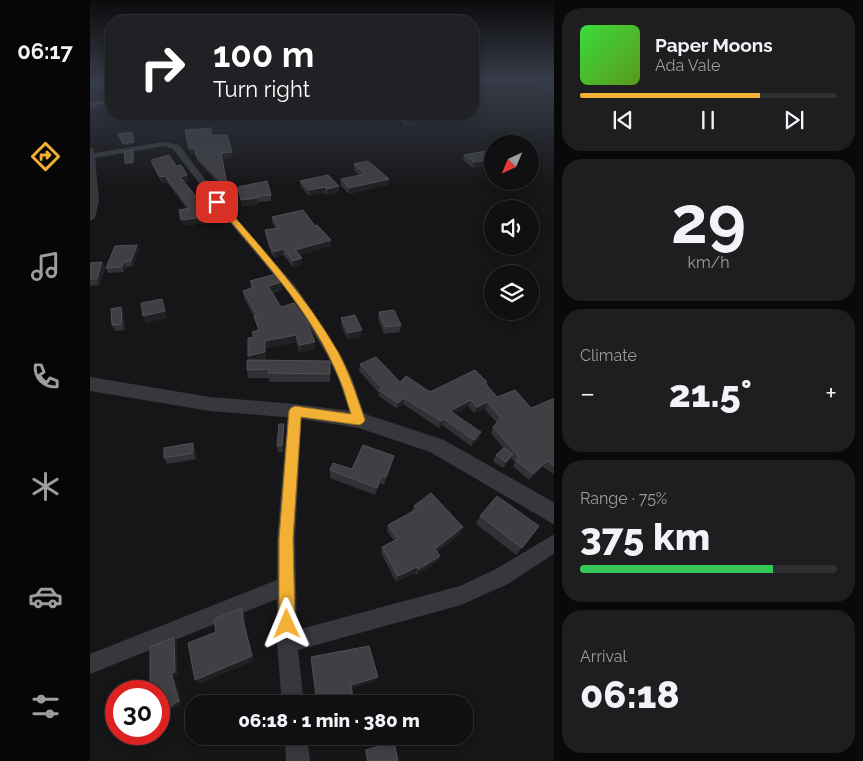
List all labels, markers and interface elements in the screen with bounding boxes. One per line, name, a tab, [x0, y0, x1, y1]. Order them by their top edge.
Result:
text: 100 m	[213, 34, 314, 75]
text: Paper Moons	[655, 34, 773, 56]
icon: right	[130, 35, 195, 100]
text: 06:17	[17, 38, 73, 64]
text: Ada Vale	[655, 56, 720, 75]
text: Turn right	[213, 76, 310, 102]
icon: previous	[609, 106, 637, 134]
icon: pause	[694, 106, 722, 134]
icon: next	[780, 106, 808, 134]
north arrow	[484, 135, 539, 190]
map controls	[484, 135, 539, 320]
icon: directions	[28, 139, 63, 174]
pin	[196, 181, 238, 223]
text: 29	[671, 182, 746, 258]
icon: arrive	[203, 188, 231, 216]
button: sound	[484, 200, 539, 255]
icon: music	[28, 249, 63, 284]
text: km/h	[687, 253, 730, 272]
button: layers	[484, 265, 539, 320]
text: Climate	[580, 346, 637, 365]
icon: phone	[28, 359, 63, 394]
text: 21.5°	[669, 371, 752, 416]
text: −	[580, 377, 595, 410]
text: +	[825, 377, 837, 410]
icon: climate	[28, 469, 63, 504]
text: Range · 75%	[580, 489, 667, 508]
text: 375 km	[580, 514, 710, 559]
icon: car	[28, 579, 63, 614]
position arrow	[260, 597, 312, 649]
text: Arrival	[580, 647, 627, 666]
text: 06:18	[580, 672, 680, 717]
speed limit sign: 30	[105, 680, 170, 745]
icon: filters	[28, 689, 63, 724]
text: 06:18 · 1 min · 380 m	[238, 709, 420, 731]

